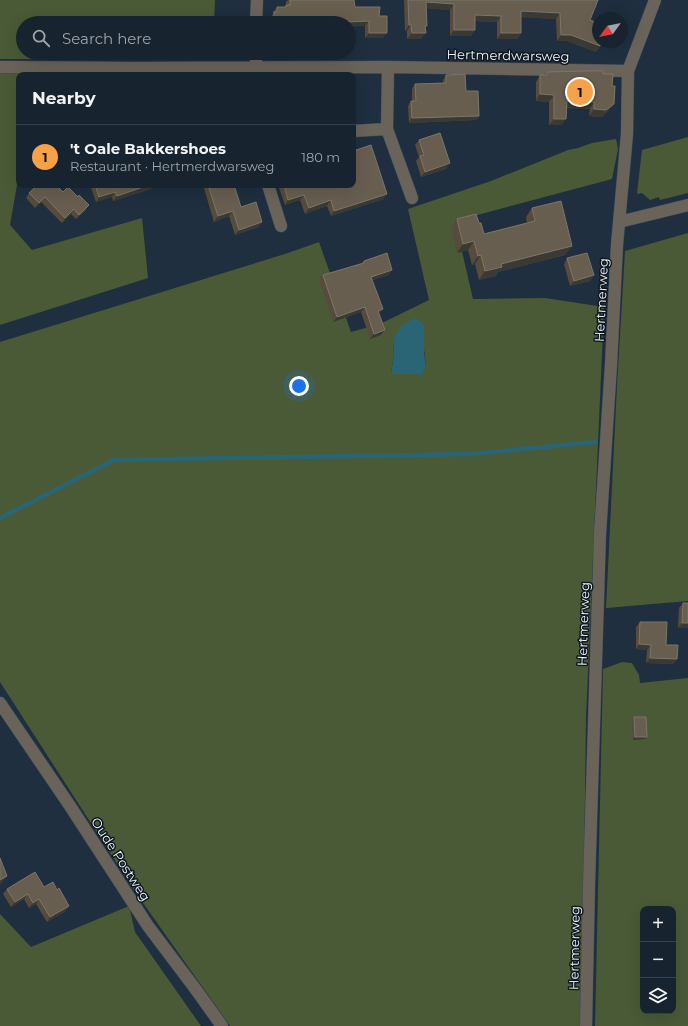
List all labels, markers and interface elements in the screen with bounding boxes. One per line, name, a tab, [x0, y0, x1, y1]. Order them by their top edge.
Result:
north arrow	[592, 12, 628, 48]
search box	[16, 16, 356, 60]
icon: search	[30, 27, 52, 49]
text: Search here	[62, 29, 151, 48]
street label: Hertmerdwarsweg	[446, 46, 570, 64]
pin: 1	[567, 77, 593, 107]
text: Nearby	[32, 88, 96, 108]
text: 't Oale Bakkershoes	[70, 139, 226, 158]
text: 1	[42, 149, 48, 165]
text: 180 m	[301, 149, 340, 165]
text: Restaurant · Hertmerdwarsweg	[70, 158, 274, 174]
street label: Hertmerweg	[591, 258, 611, 342]
your location	[289, 376, 309, 396]
street label: Hertmerweg	[574, 582, 592, 666]
street label: Oude Postweg	[88, 814, 154, 904]
street label: Hertmerweg	[565, 906, 583, 990]
map controls	[640, 906, 676, 1014]
button: +	[640, 906, 676, 942]
button: −	[640, 942, 676, 978]
button: layers	[640, 978, 676, 1014]

